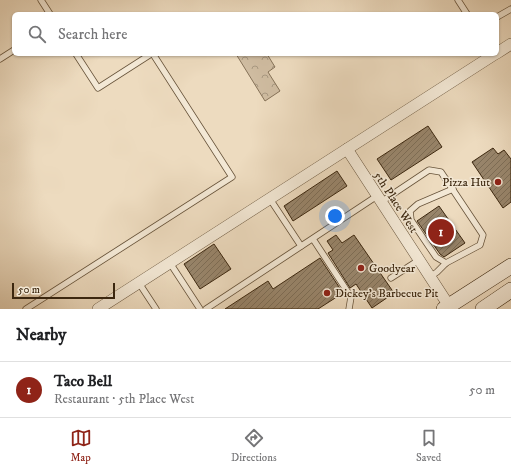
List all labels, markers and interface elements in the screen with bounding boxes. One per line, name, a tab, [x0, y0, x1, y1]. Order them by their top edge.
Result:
search box	[12, 12, 499, 56]
icon: search	[26, 23, 48, 45]
text: Search here	[58, 25, 127, 44]
street label: 5th Place West	[370, 169, 421, 236]
place label: Pizza Hut	[442, 175, 490, 190]
marker: Pizza Hut	[493, 177, 503, 187]
your location	[325, 206, 345, 226]
pin: 1	[428, 217, 454, 247]
place label: Goodyear	[369, 261, 416, 276]
marker: Goodyear	[356, 263, 366, 273]
scale bar	[12, 281, 115, 300]
text: 50 m	[18, 283, 40, 297]
place label: Dickey's Barbecue Pit	[335, 286, 439, 301]
marker: Dickey's Barbecue Pit	[322, 288, 332, 298]
text: Nearby	[16, 324, 66, 346]
text: Taco Bell	[54, 372, 112, 391]
text: 1	[27, 382, 31, 398]
text: 50 m	[469, 382, 495, 398]
text: Restaurant · 5th Place West	[54, 391, 194, 407]
tab: Map	[70, 427, 92, 465]
tab: Directions	[231, 427, 277, 465]
tab: Saved	[416, 427, 441, 465]

